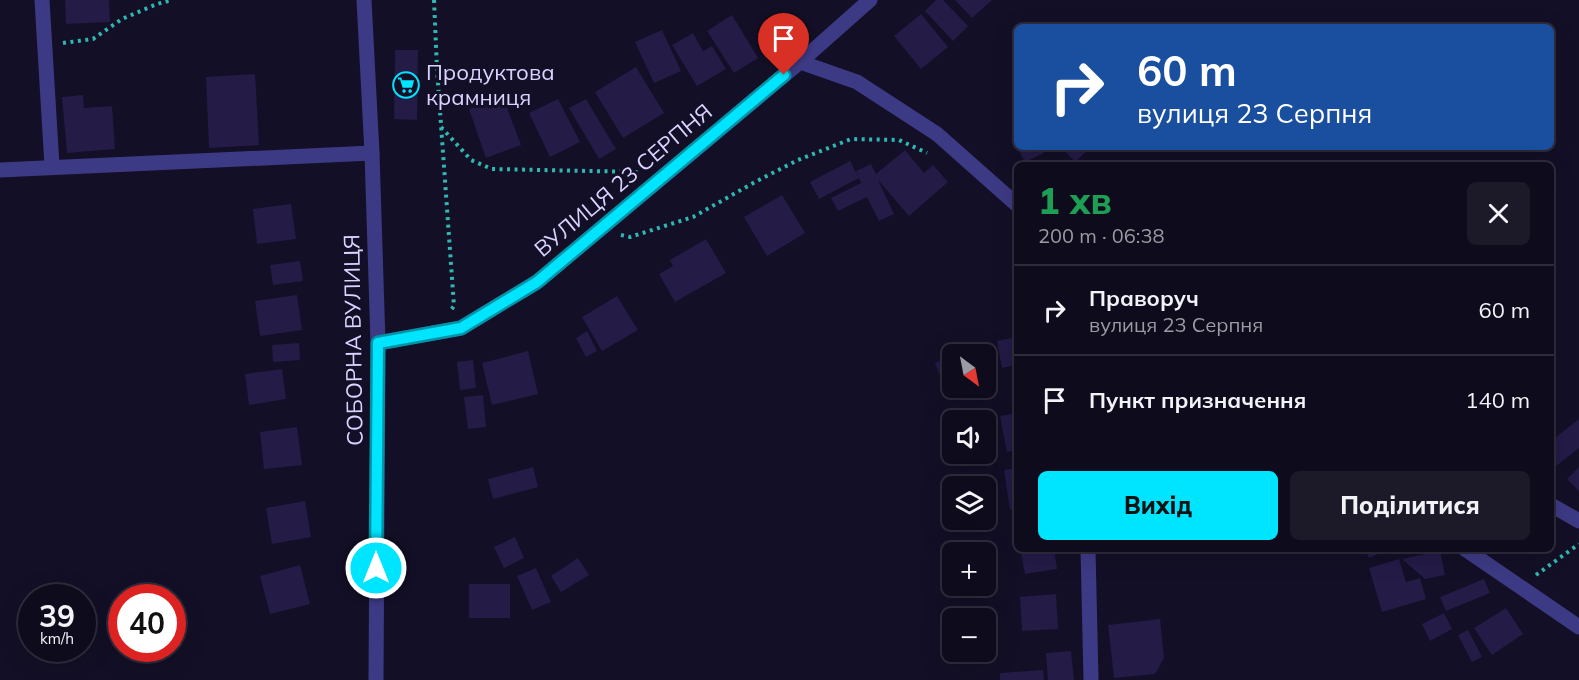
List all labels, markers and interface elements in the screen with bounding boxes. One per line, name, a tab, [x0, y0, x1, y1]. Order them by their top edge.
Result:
pin	[758, 13, 809, 75]
icon: arrive	[767, 22, 800, 55]
text: 60 m	[1137, 44, 1237, 97]
icon: right	[1038, 48, 1116, 126]
place label: Продуктова крамниця	[426, 58, 555, 111]
supermarket icon: Продуктова крамниця	[391, 70, 421, 100]
text: вулиця 23 Серпня	[1137, 96, 1372, 130]
street label: ВУЛИЦЯ 23 СЕРПНЯ	[528, 97, 718, 263]
text: 1 хв	[1038, 178, 1112, 223]
button: close	[1467, 182, 1530, 245]
text: 200 m · 06:38	[1038, 223, 1164, 248]
street label: СОБОРНА ВУЛИЦЯ	[337, 234, 369, 446]
text: Праворуч	[1089, 284, 1199, 312]
icon: right	[1038, 294, 1071, 327]
text: 60 m	[1479, 296, 1530, 324]
text: вулиця 23 Серпня	[1089, 312, 1263, 337]
north arrow	[942, 344, 996, 398]
map controls	[942, 344, 996, 662]
icon: arrive	[1038, 384, 1071, 417]
text: Пункт призначення	[1089, 386, 1306, 414]
text: 140 m	[1465, 386, 1530, 414]
button: sound	[942, 410, 996, 464]
button: Вихід	[1038, 471, 1278, 540]
button: Поділитися	[1290, 471, 1530, 540]
button: layers	[942, 476, 996, 530]
position arrow	[344, 536, 408, 600]
button: +	[942, 542, 996, 596]
speed limit sign: 40	[108, 584, 186, 662]
text: 39	[39, 597, 75, 635]
button: −	[942, 608, 996, 662]
text: km/h	[40, 629, 74, 648]

